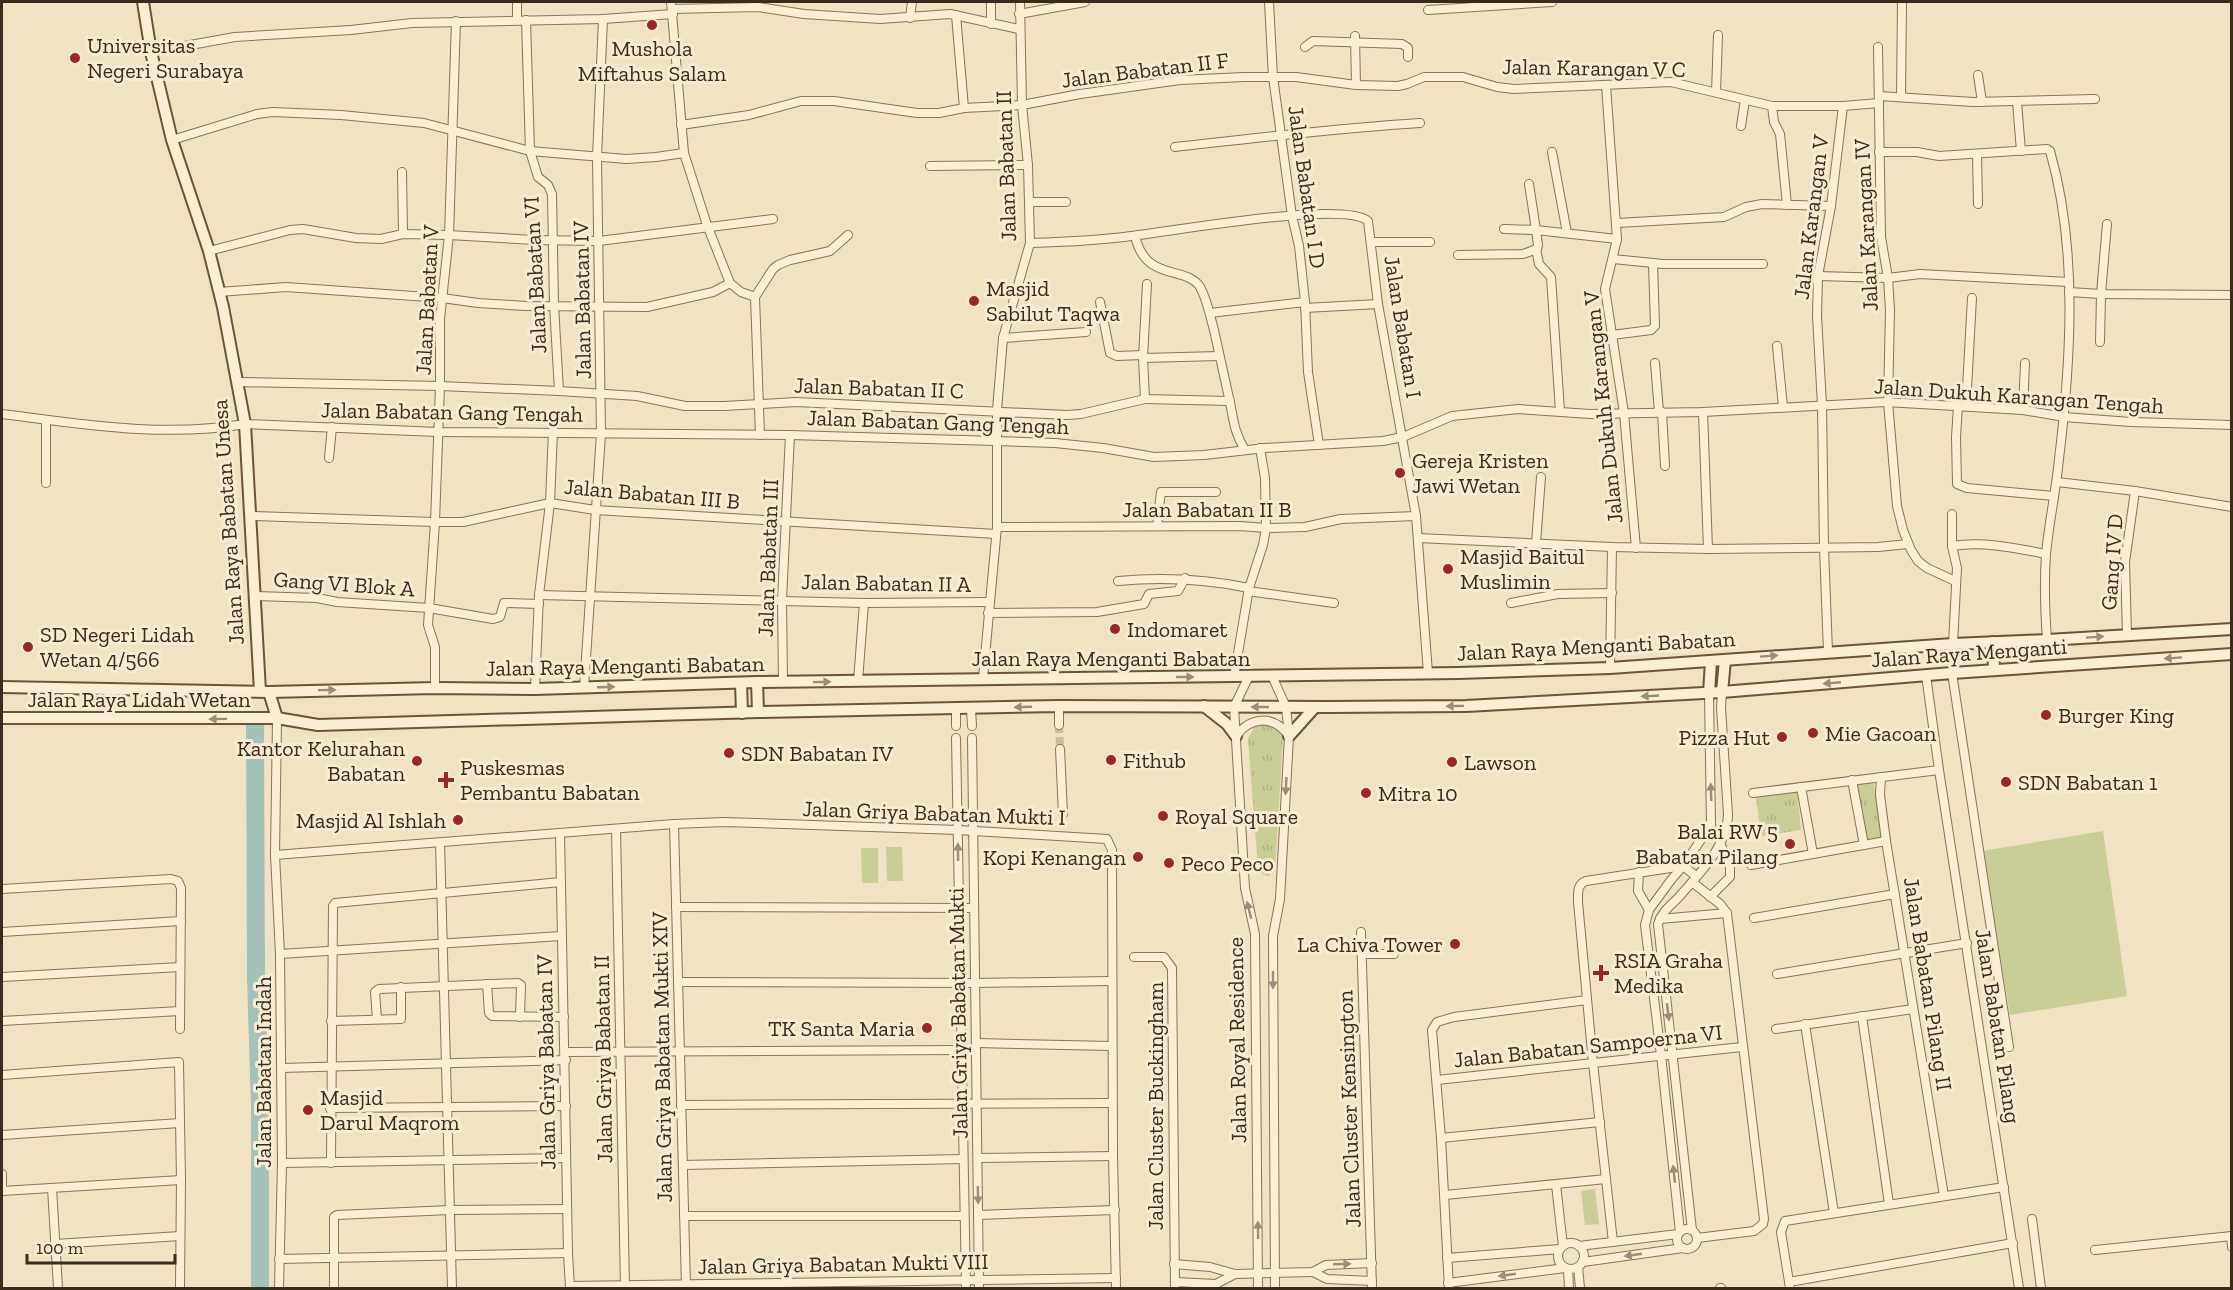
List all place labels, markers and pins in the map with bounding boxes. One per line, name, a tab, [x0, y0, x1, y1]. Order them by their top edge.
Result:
marker: Mushola Miftahus Salam	[645, 18, 659, 32]
place label: Universitas Negeri Surabaya	[87, 32, 244, 84]
place label: Mushola Miftahus Salam	[578, 35, 726, 87]
marker: Universitas Negeri Surabaya	[68, 51, 82, 65]
place label: Masjid Sabilut Taqwa	[986, 275, 1120, 327]
marker: Masjid Sabilut Taqwa	[967, 294, 981, 308]
place label: Gereja Kristen Jawi Wetan	[1412, 447, 1549, 499]
marker: Gereja Kristen Jawi Wetan	[1393, 466, 1407, 480]
place label: Masjid Baitul Muslimin	[1460, 543, 1585, 595]
marker: Masjid Baitul Muslimin	[1441, 562, 1455, 576]
place label: Indomaret	[1127, 616, 1228, 643]
place label: SD Negeri Lidah Wetan 4/566	[40, 621, 195, 673]
marker: Indomaret	[1108, 622, 1122, 636]
marker: SD Negeri Lidah Wetan 4/566	[21, 640, 35, 654]
place label: Burger King	[2058, 702, 2174, 729]
marker: Burger King	[2039, 708, 2053, 722]
place label: Mie Gacoan	[1825, 720, 1937, 747]
place label: Pizza Hut	[1679, 724, 1771, 751]
marker: Mie Gacoan	[1806, 726, 1820, 740]
marker: Pizza Hut	[1775, 730, 1789, 744]
place label: Kantor Kelurahan Babatan	[237, 735, 405, 787]
place label: SDN Babatan IV	[741, 740, 894, 767]
marker: SDN Babatan IV	[722, 746, 736, 760]
place label: Fithub	[1123, 747, 1186, 774]
place label: Lawson	[1464, 749, 1537, 776]
marker: Fithub	[1104, 753, 1118, 767]
marker: Kantor Kelurahan Babatan	[410, 754, 424, 768]
place label: Puskesmas Pembantu Babatan	[460, 754, 640, 806]
marker: Lawson	[1445, 755, 1459, 769]
place label: SDN Babatan 1	[2018, 769, 2158, 796]
marker: Puskesmas Pembantu Babatan	[437, 771, 455, 789]
marker: SDN Babatan 1	[1999, 775, 2013, 789]
place label: Mitra 10	[1378, 780, 1458, 807]
marker: Mitra 10	[1359, 786, 1373, 800]
place label: Royal Square	[1175, 803, 1298, 830]
place label: Masjid Al Ishlah	[296, 807, 447, 834]
marker: Royal Square	[1156, 809, 1170, 823]
marker: Masjid Al Ishlah	[451, 813, 465, 827]
place label: Balai RW 5 Babatan Pilang	[1635, 818, 1778, 870]
marker: Balai RW 5 Babatan Pilang	[1783, 837, 1797, 851]
place label: Kopi Kenangan	[983, 844, 1126, 871]
marker: Kopi Kenangan	[1131, 850, 1145, 864]
place label: Peco Peco	[1181, 850, 1274, 877]
marker: Peco Peco	[1162, 856, 1176, 870]
place label: La Chiva Tower	[1297, 931, 1443, 958]
marker: La Chiva Tower	[1448, 937, 1462, 951]
place label: RSIA Graha Medika	[1614, 947, 1723, 999]
marker: RSIA Graha Medika	[1592, 964, 1610, 982]
place label: TK Santa Maria	[768, 1015, 915, 1042]
marker: TK Santa Maria	[920, 1021, 934, 1035]
place label: Masjid Darul Maqrom	[320, 1084, 460, 1136]
marker: Masjid Darul Maqrom	[301, 1103, 315, 1117]

